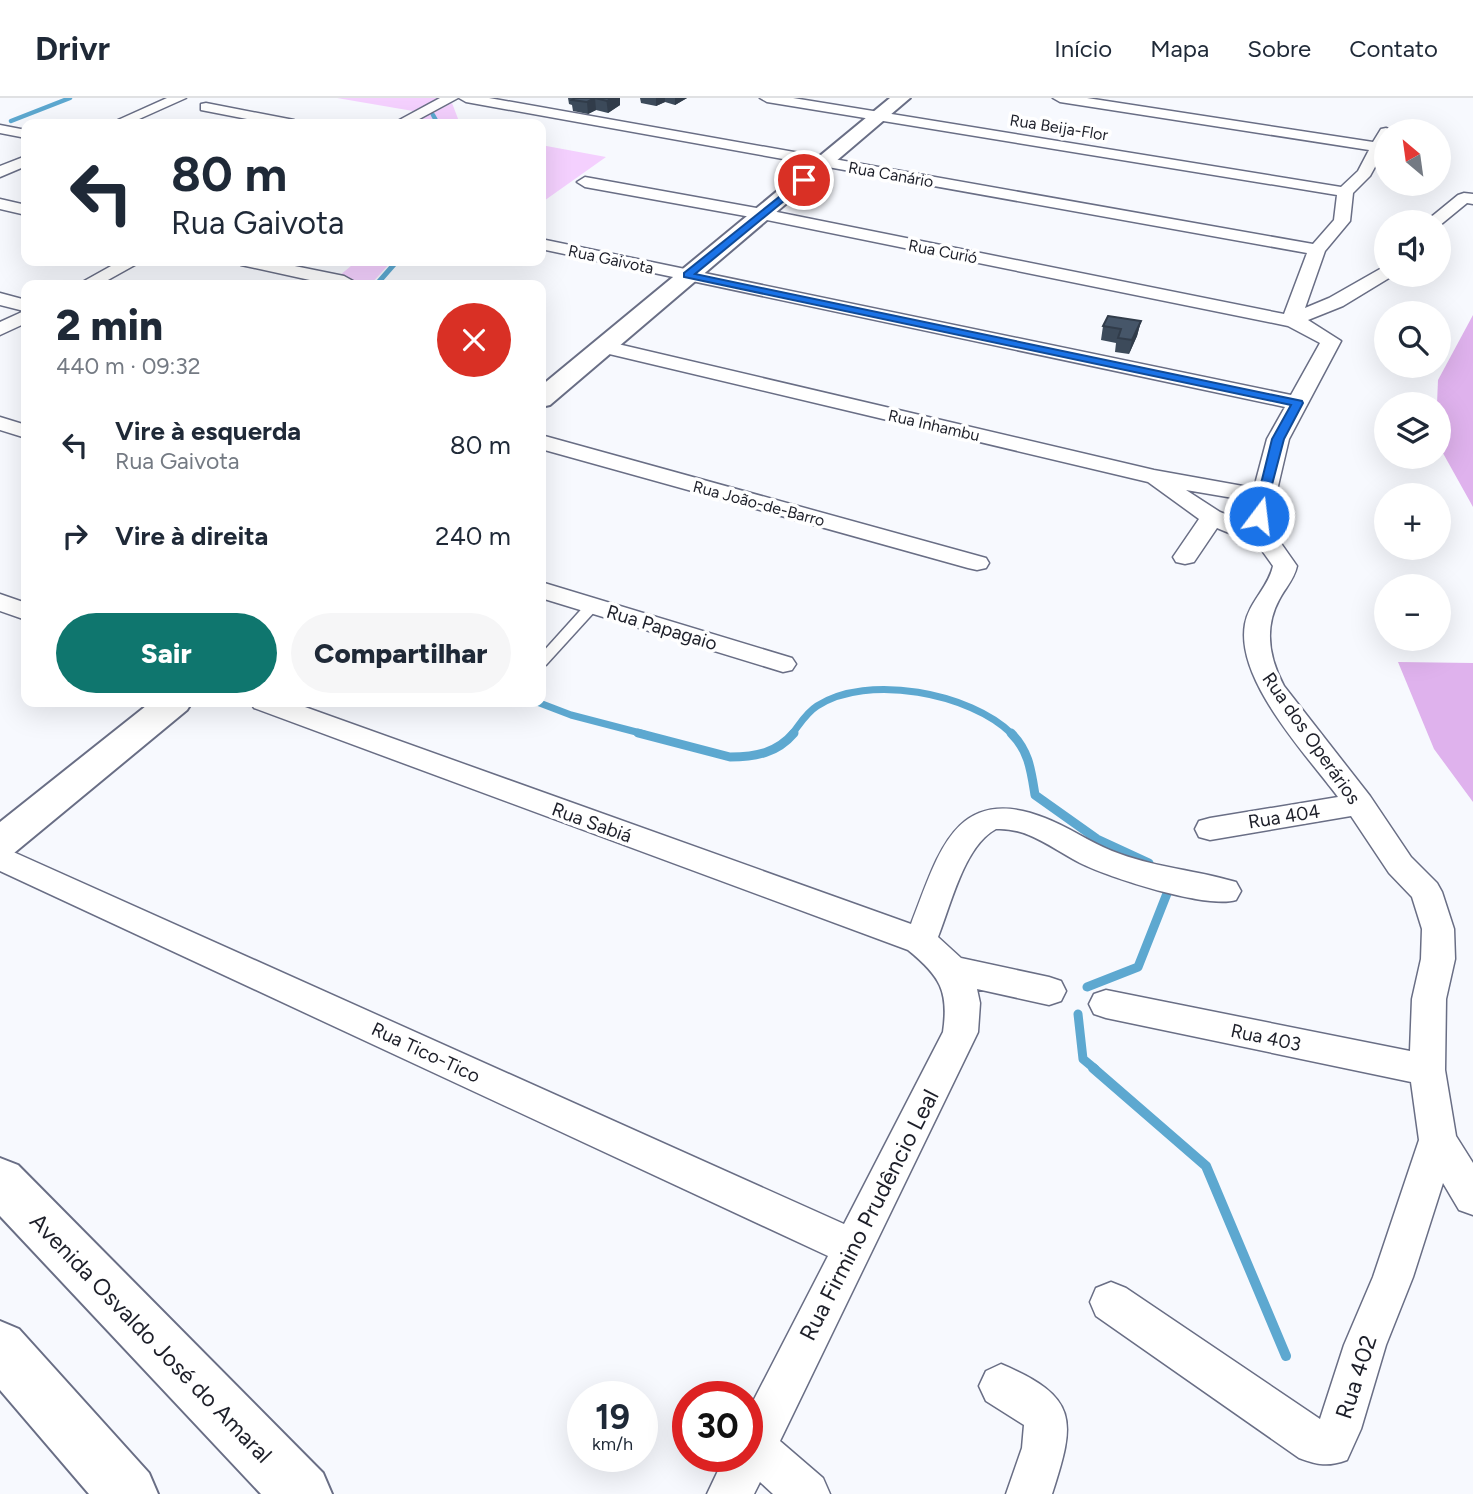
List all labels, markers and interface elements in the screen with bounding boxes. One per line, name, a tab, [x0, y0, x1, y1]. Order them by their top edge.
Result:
text: Drivr	[35, 29, 110, 68]
text: Início	[1054, 34, 1112, 63]
text: Mapa	[1150, 34, 1209, 63]
text: Sobre	[1247, 34, 1311, 63]
text: Contato	[1349, 34, 1438, 63]
street label: Rua Beija-Flor	[1008, 110, 1110, 145]
north arrow	[1374, 119, 1451, 196]
map controls	[1374, 119, 1451, 651]
text: 80 m	[171, 144, 287, 203]
icon: left	[56, 147, 147, 238]
pin	[774, 150, 834, 210]
street label: Rua Canário	[847, 158, 935, 191]
icon: arrive	[785, 161, 823, 199]
text: Rua Gaivota	[171, 204, 344, 242]
button: sound	[1374, 210, 1451, 287]
street label: Rua Curió	[907, 235, 979, 267]
street label: Rua Gaivota	[567, 241, 655, 278]
text: 2 min	[56, 300, 163, 351]
button: search	[1374, 301, 1451, 378]
button: close	[437, 303, 511, 377]
text: 440 m · 09:32	[56, 352, 201, 380]
button: layers	[1374, 392, 1451, 469]
street label: Rua Inhambu	[886, 406, 982, 445]
text: Vire à esquerda	[115, 415, 301, 447]
icon: left	[56, 426, 94, 464]
text: 80 m	[450, 429, 511, 461]
text: Rua Gaivota	[115, 447, 240, 475]
street label: Rua João-de-Barro	[691, 477, 827, 530]
position arrow	[1222, 479, 1296, 553]
button: +	[1374, 483, 1451, 560]
icon: right	[56, 517, 94, 555]
text: Vire à direita	[115, 520, 268, 552]
text: 240 m	[435, 520, 511, 552]
button: −	[1374, 574, 1451, 651]
street label: Rua Papagaio	[604, 600, 720, 655]
button: Sair	[56, 613, 277, 693]
button: Compartilhar	[291, 613, 511, 693]
street label: Rua dos Operários	[1258, 668, 1366, 809]
street label: Rua Sabiá	[549, 797, 635, 848]
street label: Rua 404	[1246, 799, 1322, 834]
street label: Rua Tico-Tico	[368, 1017, 484, 1088]
street label: Rua 403	[1229, 1019, 1303, 1056]
street label: Rua Firmino Prudêncio Leal	[793, 1085, 945, 1345]
street label: Avenida Osvaldo José do Amaral	[24, 1207, 278, 1469]
street label: Rua 402	[1329, 1332, 1383, 1422]
speed limit sign: 30	[672, 1381, 763, 1472]
text: 19	[595, 1396, 630, 1438]
text: km/h	[592, 1433, 633, 1455]

